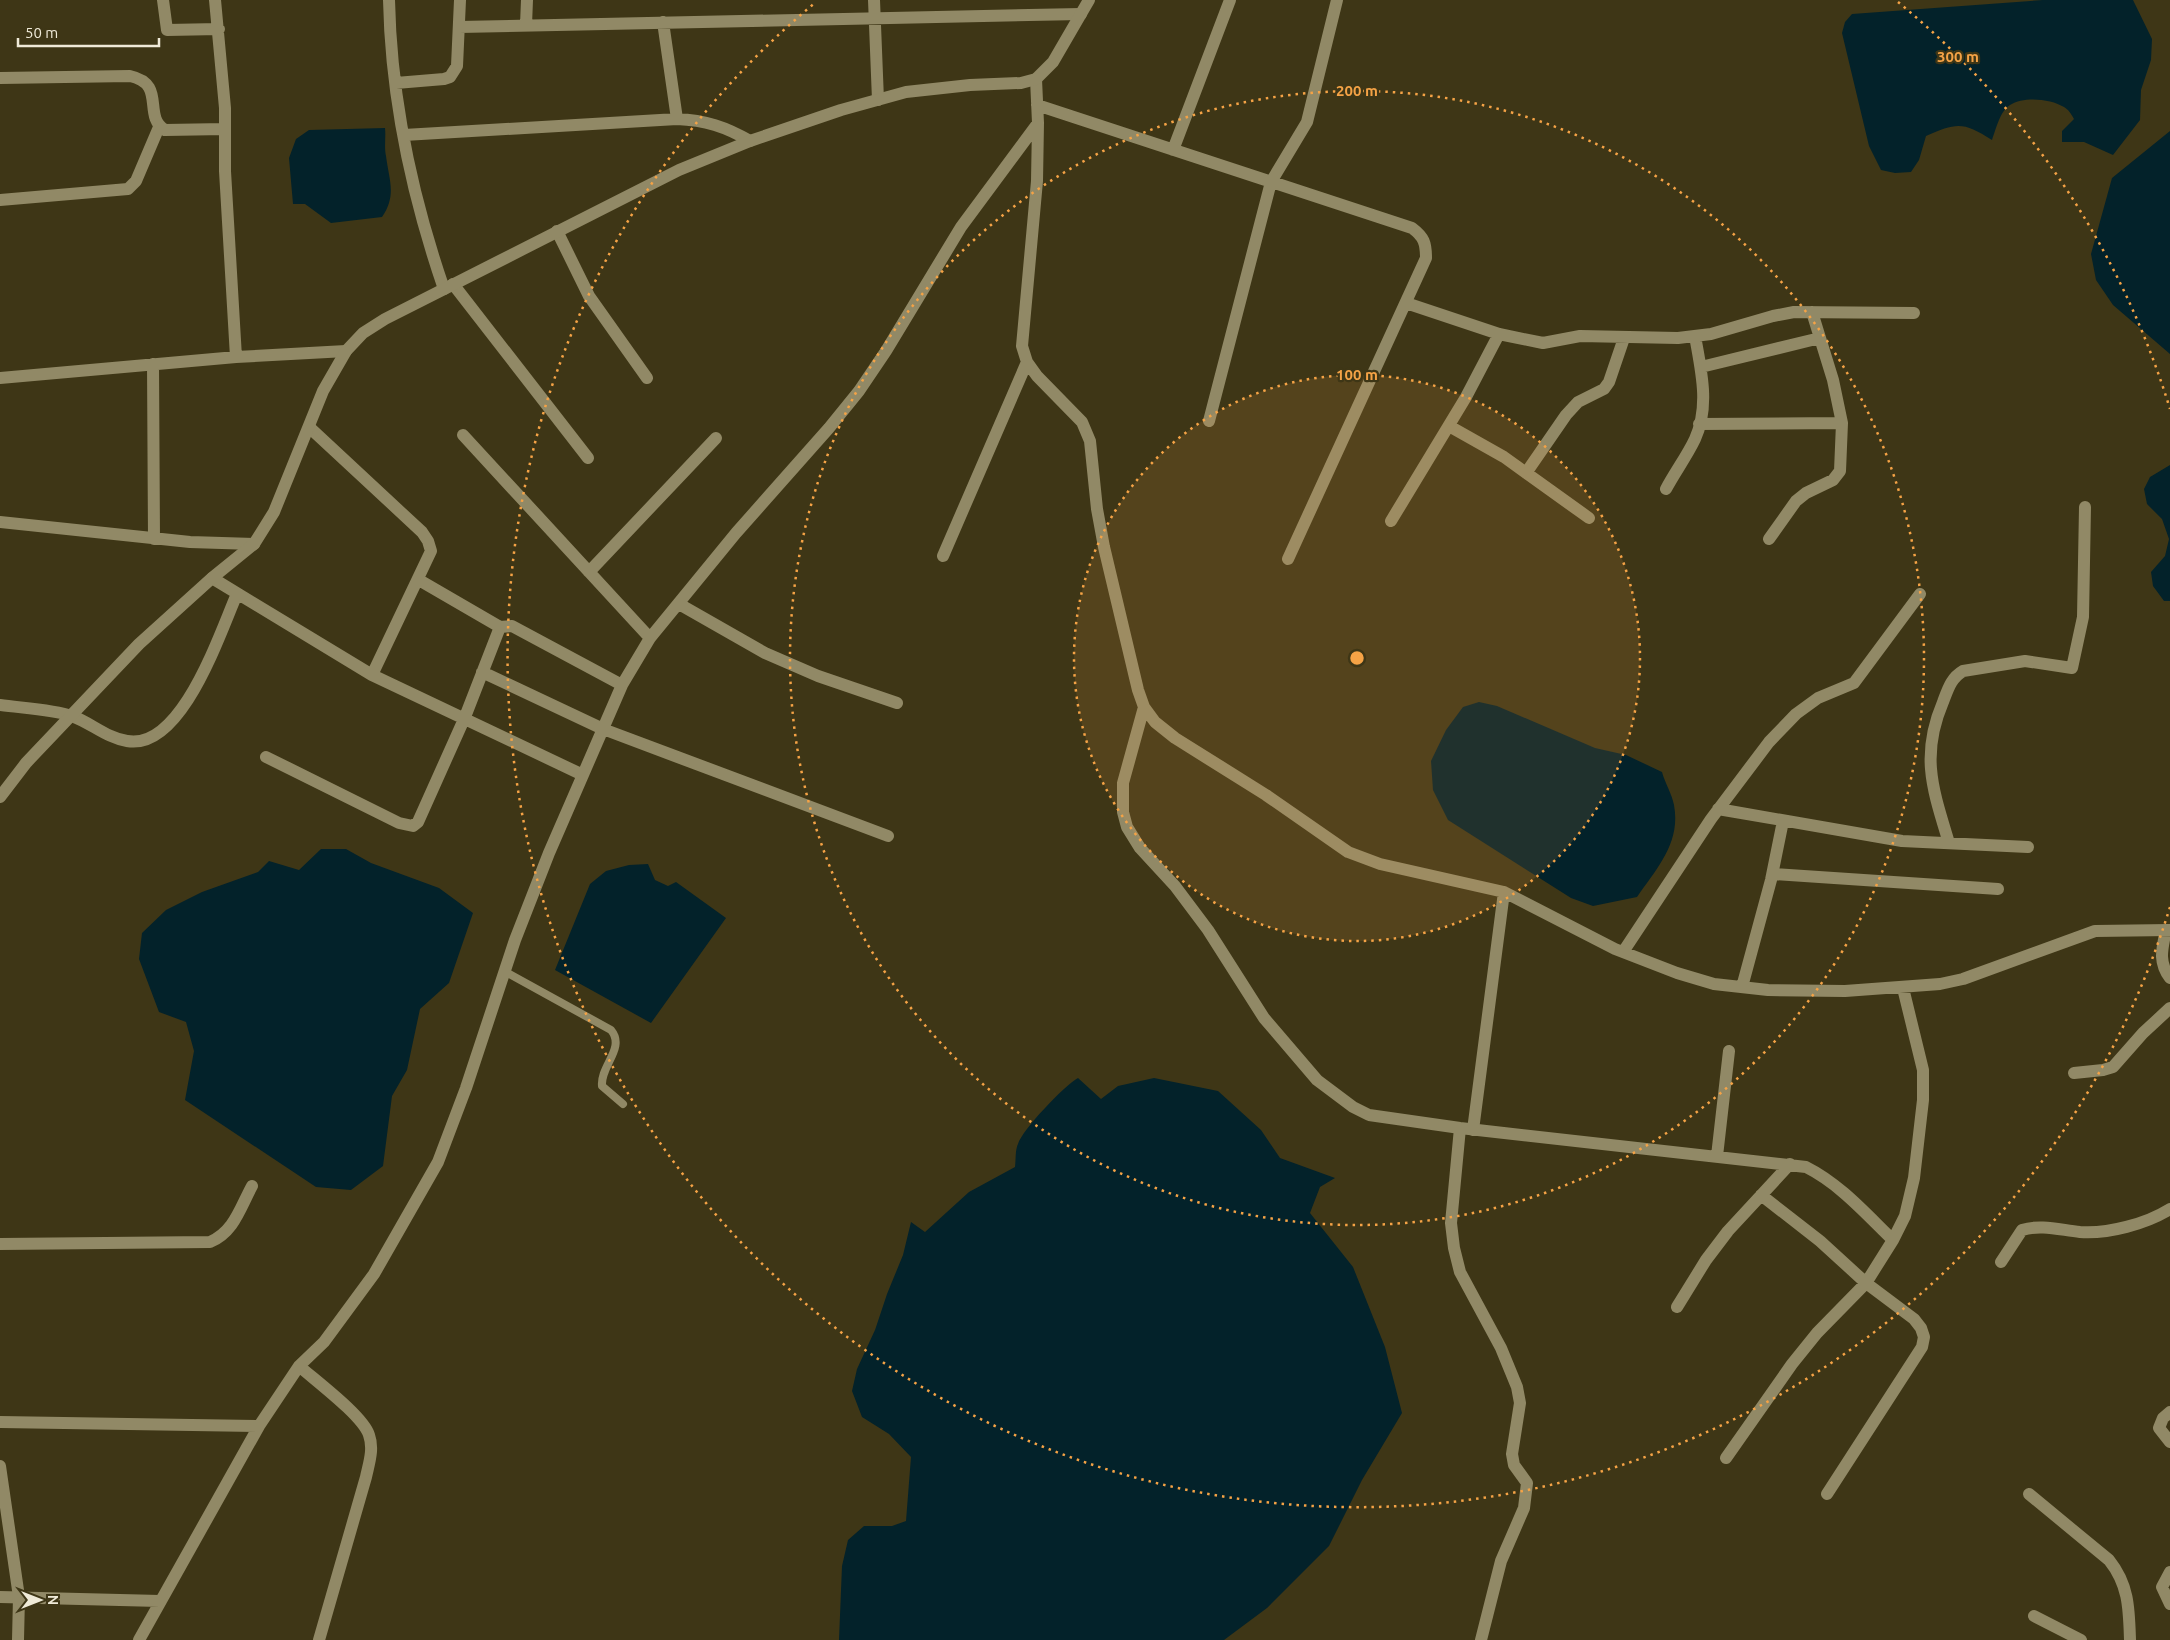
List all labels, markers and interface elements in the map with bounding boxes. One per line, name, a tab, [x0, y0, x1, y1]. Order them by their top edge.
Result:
scale bar	[18, 15, 159, 47]
text: 50 m	[25, 24, 58, 41]
text: 300 m	[1937, 48, 1979, 65]
text: 200 m	[1336, 82, 1378, 99]
text: 100 m	[1336, 366, 1378, 383]
centre of rings	[1348, 649, 1366, 667]
north arrow	[15, 1575, 65, 1625]
text: N	[45, 1595, 61, 1605]

